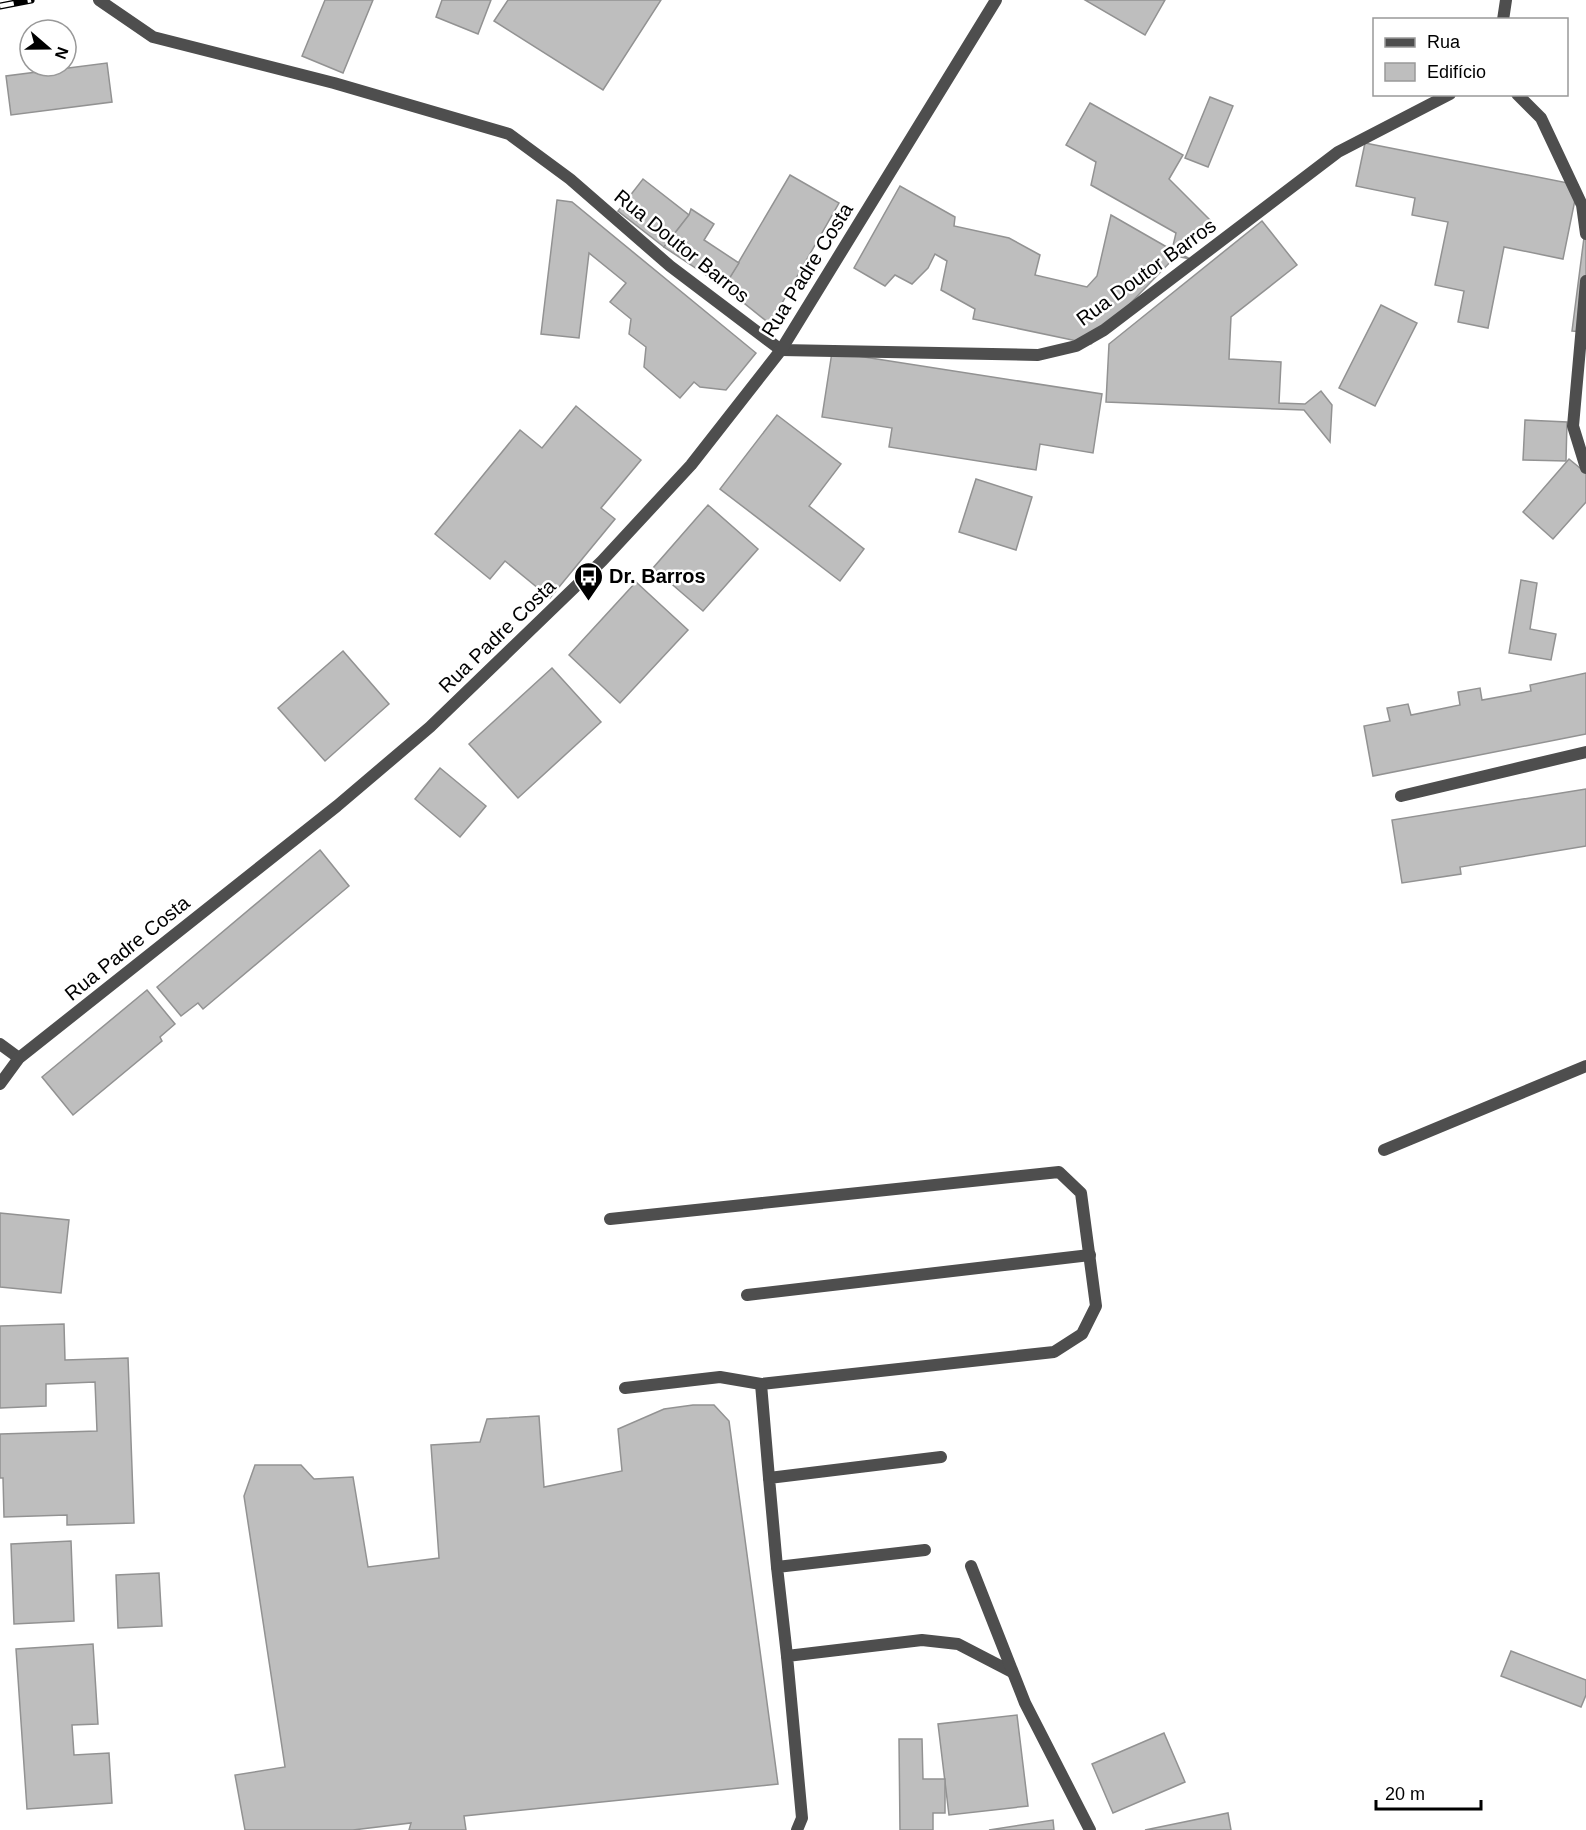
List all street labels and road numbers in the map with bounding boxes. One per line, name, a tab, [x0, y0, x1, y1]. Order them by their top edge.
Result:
street label: Rua Doutor Barros	[610, 185, 754, 307]
street label: Rua Padre Costa	[757, 198, 857, 341]
street label: Rua Doutor Barros	[1072, 214, 1220, 330]
street label: Rua Padre Costa	[434, 574, 560, 697]
street label: Rua Padre Costa	[60, 891, 194, 1005]

